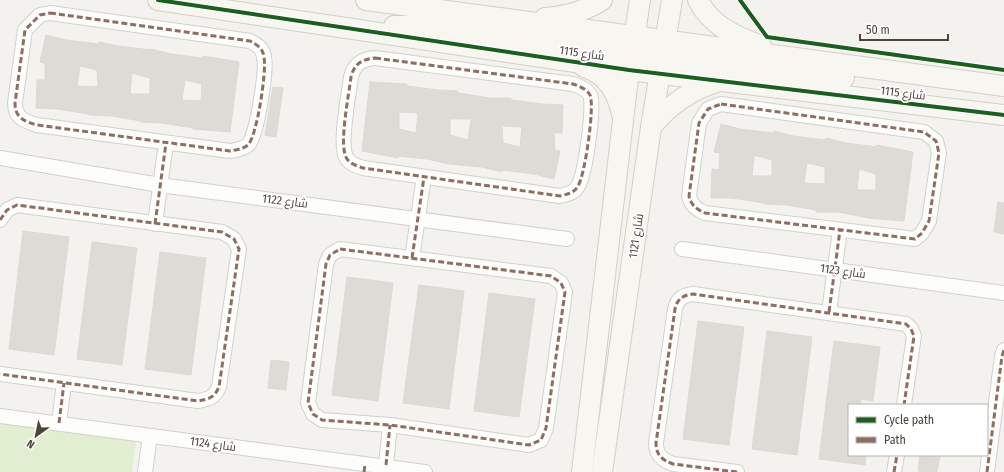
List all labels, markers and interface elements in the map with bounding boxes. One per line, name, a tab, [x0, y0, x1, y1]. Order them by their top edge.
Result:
scale bar	[860, 16, 948, 42]
text: 50 m	[866, 23, 890, 37]
street label: شارع 1115	[558, 43, 605, 64]
street label: شارع 1115	[880, 83, 926, 104]
street label: شارع 1122	[261, 191, 309, 212]
street label: شارع 1121	[626, 213, 647, 259]
street label: شارع 1123	[819, 261, 867, 282]
legend	[848, 404, 988, 456]
text: Cycle path	[884, 413, 934, 427]
north arrow	[16, 416, 56, 456]
text: Path	[884, 433, 906, 447]
street label: شارع 1124	[189, 434, 237, 455]
text: N	[25, 437, 37, 451]

